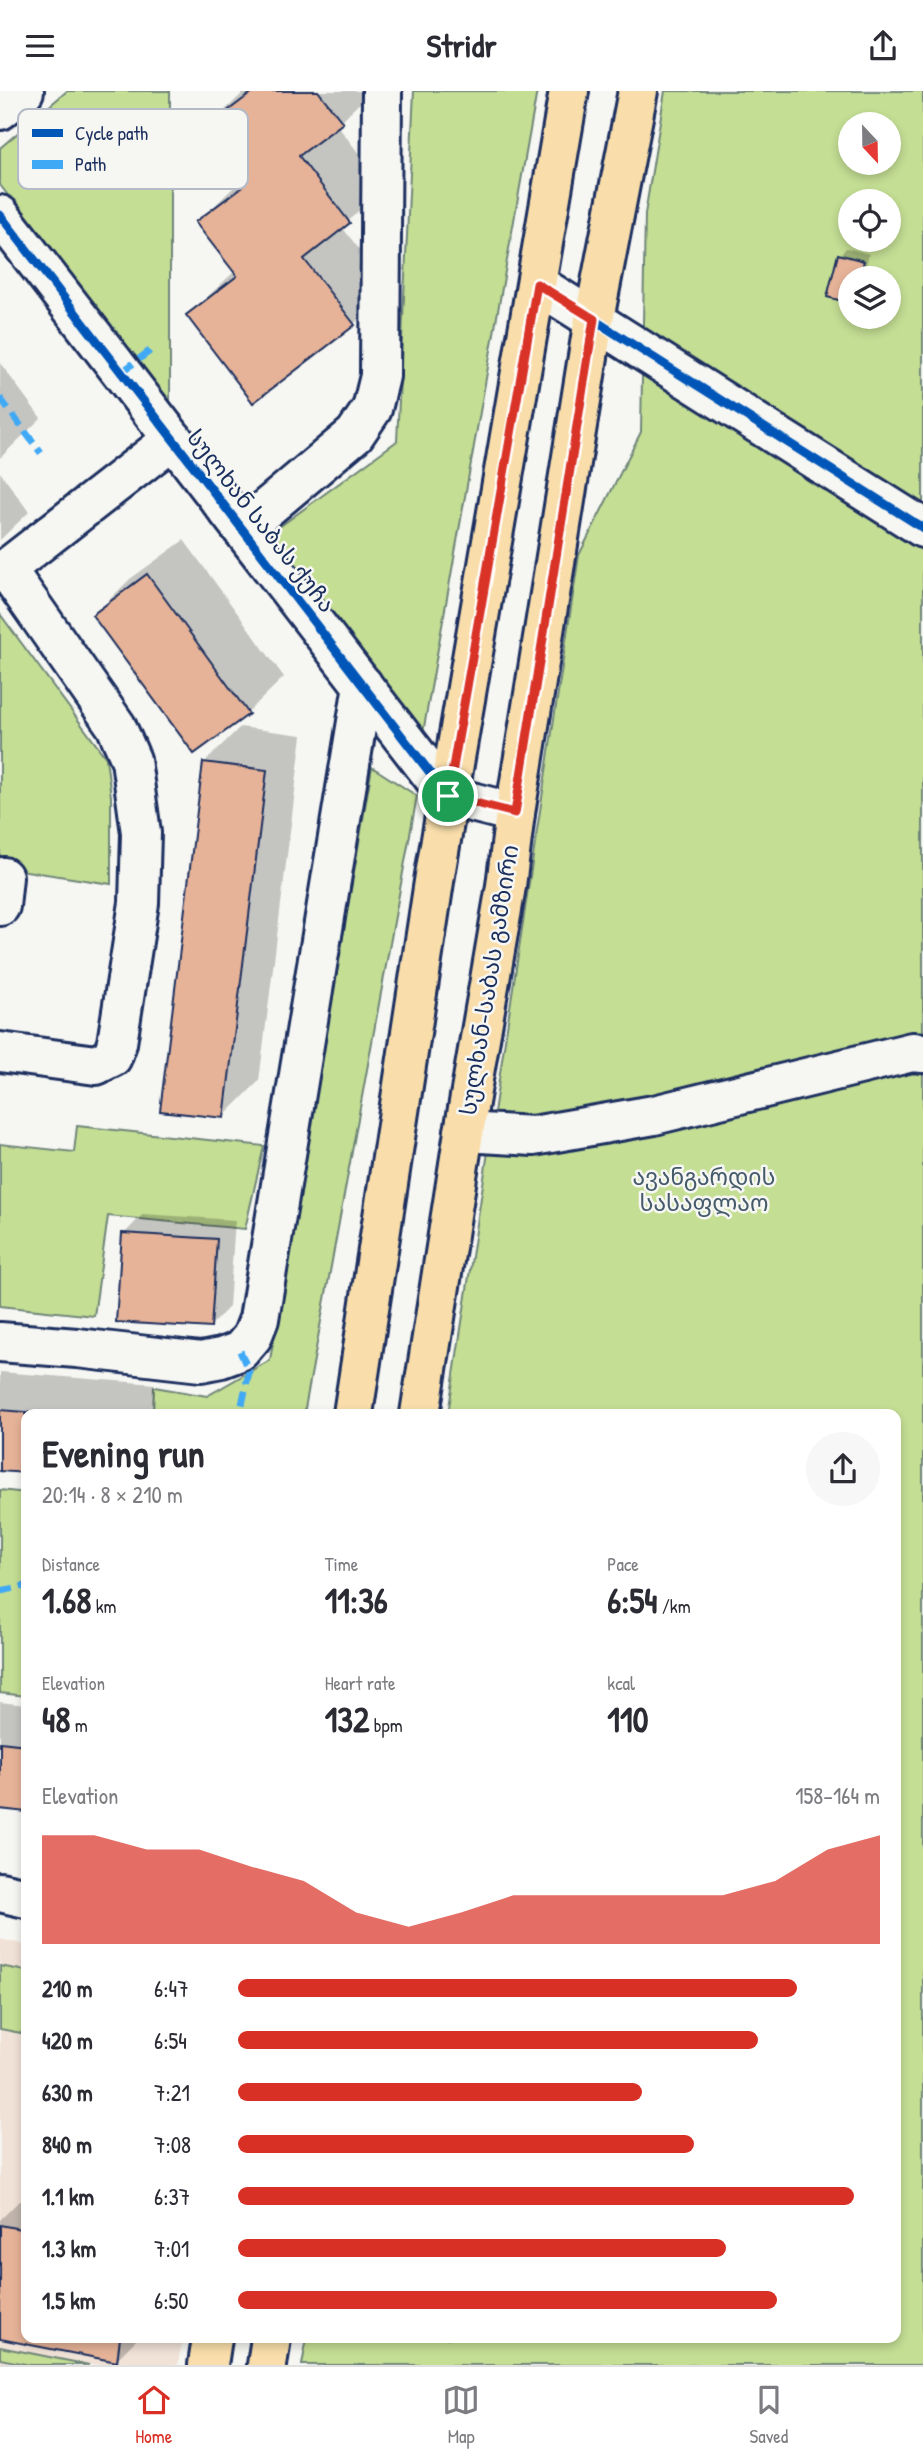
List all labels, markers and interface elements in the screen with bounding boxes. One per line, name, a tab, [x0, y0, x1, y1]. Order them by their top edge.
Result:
text: Stridr	[427, 24, 496, 67]
icon: menu	[21, 27, 59, 65]
icon: share	[864, 27, 902, 65]
legend	[18, 109, 248, 189]
north arrow	[838, 112, 901, 175]
map controls	[838, 112, 901, 329]
text: Cycle path	[75, 120, 148, 146]
text: Path	[75, 151, 106, 177]
button: locate	[838, 189, 901, 252]
button: layers	[838, 266, 901, 329]
street label: სულხან საბას ქუჩა	[180, 423, 343, 619]
pin	[418, 766, 478, 826]
icon: arrive	[429, 777, 467, 815]
street label: სულხან-საბას გამზირი	[452, 843, 525, 1117]
park label: ავანგარდის სასაფლაო	[633, 1161, 775, 1218]
text: Evening run	[42, 1427, 205, 1479]
button: share	[806, 1432, 880, 1506]
text: 20:14 · 8 × 210 m	[42, 1479, 183, 1510]
text: Distance	[42, 1551, 100, 1577]
text: Time	[325, 1551, 358, 1577]
text: Pace	[607, 1551, 639, 1577]
text: 1.68	[42, 1577, 91, 1624]
text: 11:36	[325, 1577, 388, 1624]
text: 6:54	[607, 1577, 657, 1624]
text: km	[91, 1593, 117, 1619]
text: /km	[657, 1593, 691, 1619]
text: Elevation	[42, 1670, 105, 1696]
text: Heart rate	[325, 1670, 396, 1696]
text: kcal	[607, 1670, 635, 1696]
text: 48	[42, 1696, 70, 1743]
text: 132	[325, 1696, 369, 1743]
text: 110	[607, 1696, 648, 1743]
text: m	[70, 1712, 88, 1738]
text: bpm	[369, 1712, 403, 1738]
text: Elevation	[42, 1780, 118, 1811]
text: 158–164 m	[795, 1780, 880, 1811]
text: 210 m	[42, 1973, 92, 2004]
text: 6:47	[154, 1973, 189, 2004]
text: 420 m	[42, 2025, 93, 2056]
text: 6:54	[154, 2025, 187, 2056]
text: 630 m	[42, 2077, 93, 2108]
text: 7:21	[154, 2077, 190, 2108]
text: 840 m	[42, 2129, 92, 2160]
text: 7:08	[154, 2129, 191, 2160]
text: 1.1 km	[42, 2181, 94, 2212]
text: 6:37	[154, 2181, 190, 2212]
text: 1.3 km	[42, 2233, 96, 2264]
text: 7:01	[154, 2233, 189, 2264]
text: 1.5 km	[42, 2285, 95, 2316]
text: 6:50	[154, 2285, 189, 2316]
tab: Home	[135, 2381, 173, 2449]
tab: Map	[442, 2381, 480, 2449]
tab: Saved	[750, 2381, 788, 2449]

